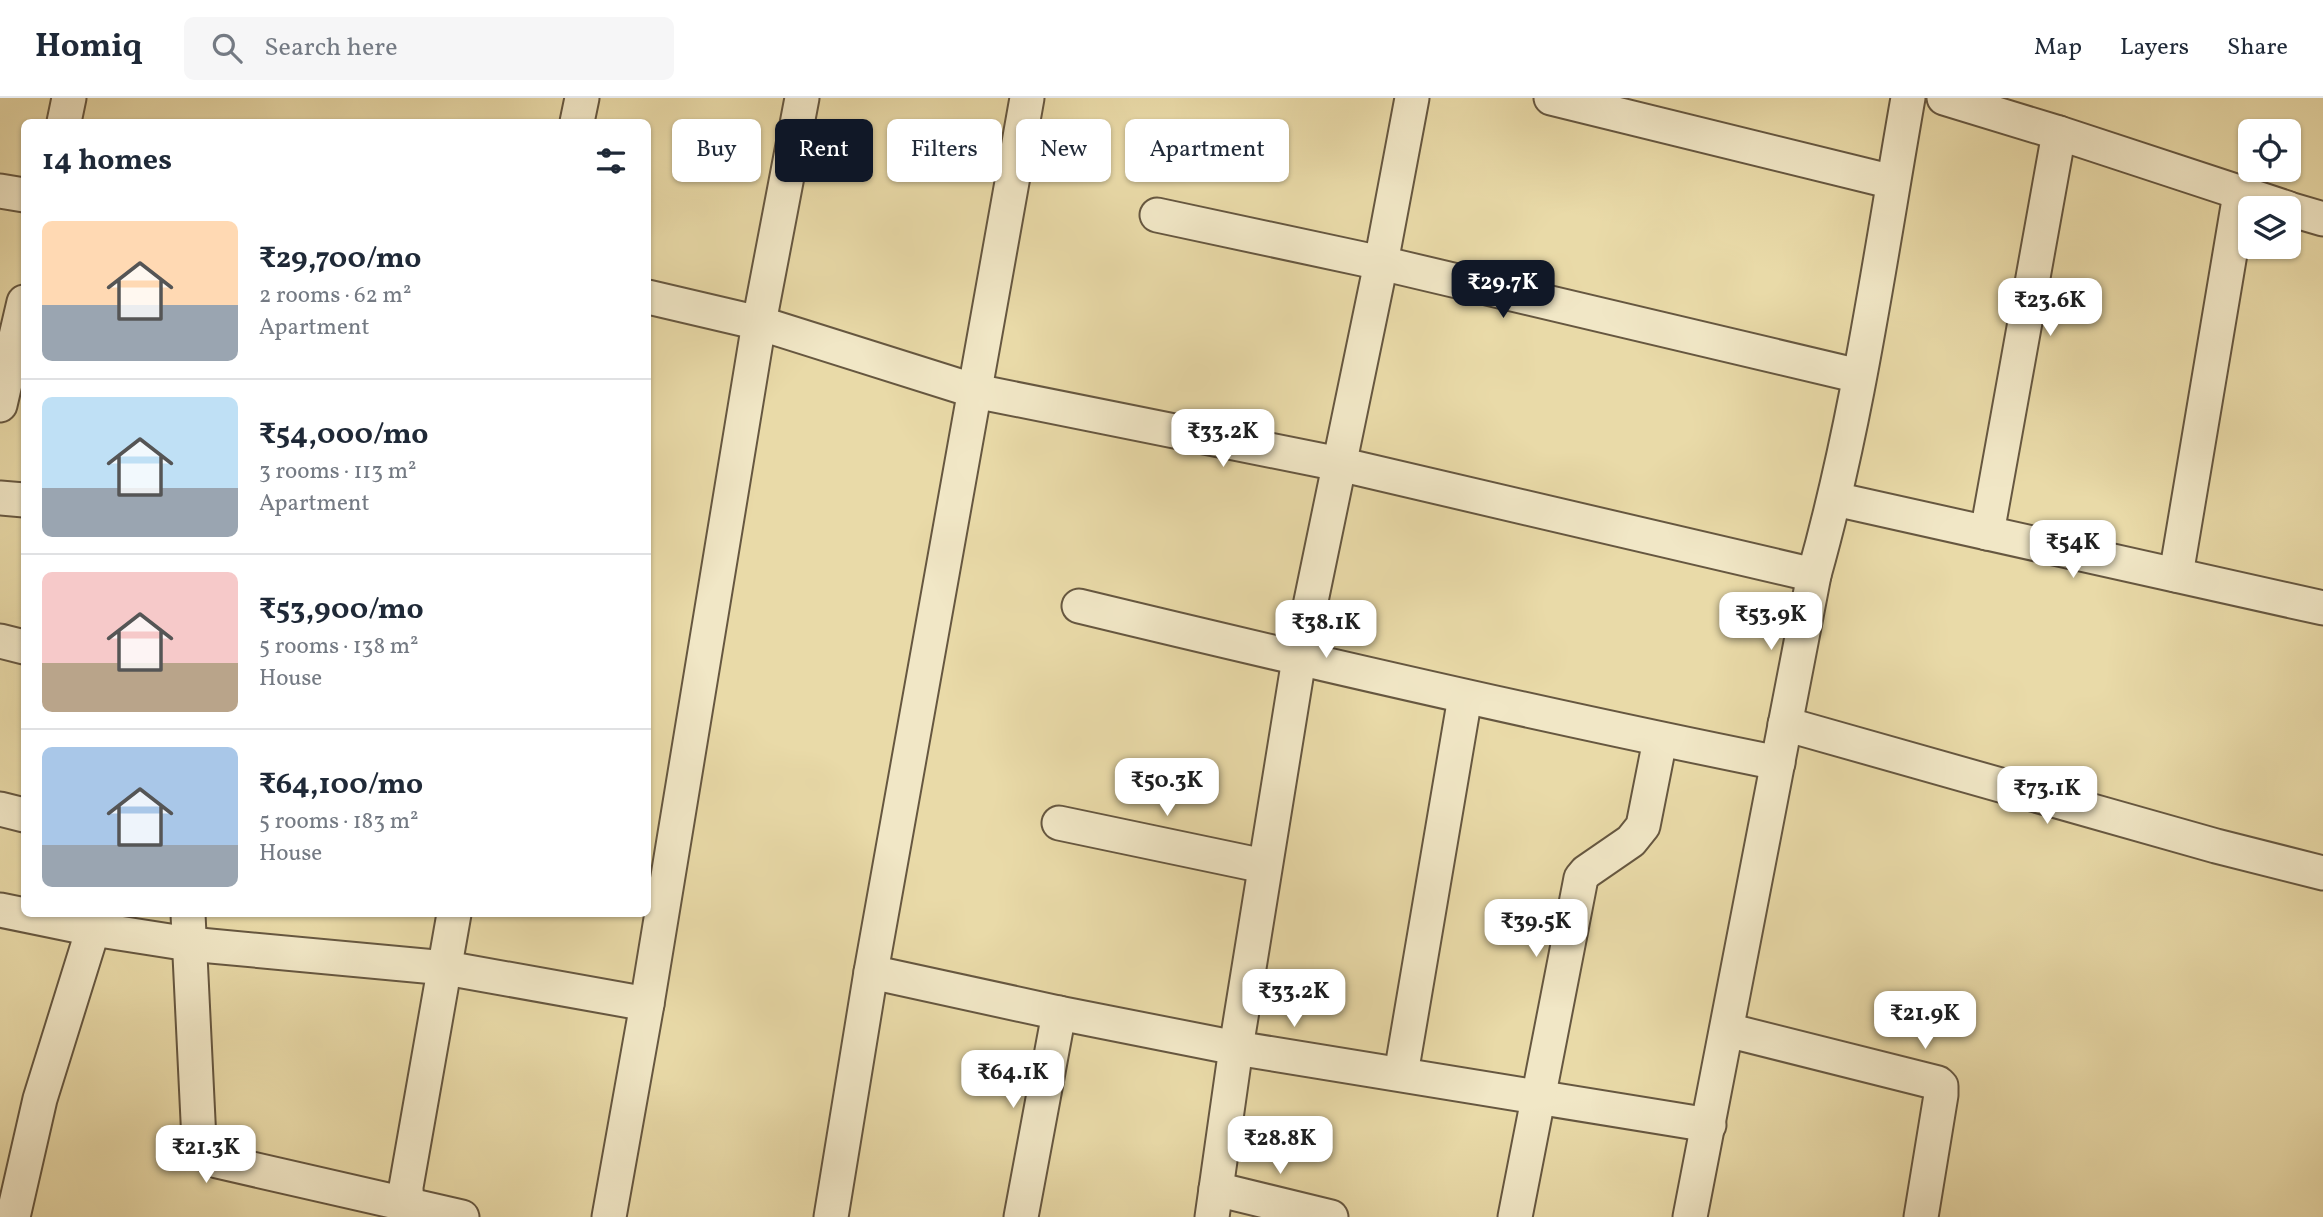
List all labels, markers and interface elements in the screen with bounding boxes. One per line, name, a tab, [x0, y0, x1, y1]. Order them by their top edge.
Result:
search box	[184, 17, 674, 80]
text: Homiq	[35, 25, 142, 71]
icon: search	[208, 29, 246, 67]
text: Search here	[264, 30, 397, 66]
text: Map	[2034, 31, 2082, 65]
text: Layers	[2120, 31, 2189, 65]
text: Share	[2227, 31, 2288, 65]
chip: Buy	[672, 119, 761, 182]
chip: Rent	[775, 119, 873, 182]
chip: Filters	[887, 119, 1002, 182]
chip: New	[1016, 119, 1111, 182]
chip: Apartment	[1125, 119, 1289, 182]
map controls	[2238, 119, 2301, 259]
button: locate	[2238, 119, 2301, 182]
text: 14 homes	[42, 140, 172, 182]
icon: filters	[592, 142, 630, 180]
button: layers	[2238, 196, 2301, 259]
text: ₹29,700/mo	[259, 238, 421, 280]
icon: home	[98, 249, 182, 333]
pin: ₹29.7K	[1446, 260, 1560, 320]
text: ₹29.7K	[1468, 267, 1538, 299]
pin: ₹23.6K	[1993, 278, 2107, 338]
text: 2 rooms · 62 m²	[259, 280, 411, 312]
text: ₹23.6K	[2014, 285, 2086, 317]
text: Apartment	[259, 312, 370, 344]
pin: ₹33.2K	[1166, 410, 1280, 469]
text: ₹54,000/mo	[259, 414, 428, 456]
text: ₹33.2K	[1187, 416, 1259, 448]
icon: home	[98, 425, 182, 509]
text: 3 rooms · 113 m²	[259, 456, 417, 488]
text: Apartment	[259, 488, 370, 520]
pin: ₹54K	[2032, 520, 2114, 580]
text: ₹54K	[2046, 527, 2100, 559]
text: ₹53,900/mo	[259, 589, 424, 631]
pin: ₹53.9K	[1714, 592, 1828, 652]
text: ₹53.9K	[1735, 599, 1807, 631]
icon: home	[98, 600, 182, 684]
pin: ₹38.1K	[1269, 601, 1383, 660]
text: ₹38.1K	[1291, 607, 1361, 639]
text: 5 rooms · 138 m²	[259, 631, 419, 663]
text: House	[259, 663, 322, 695]
pin: ₹50.3K	[1110, 758, 1224, 818]
text: ₹64,100/mo	[259, 764, 423, 806]
text: ₹50.3K	[1131, 765, 1203, 797]
pin: ₹73.1K	[1990, 766, 2104, 826]
text: ₹73.1K	[2013, 773, 2081, 805]
icon: home	[98, 775, 182, 859]
text: 5 rooms · 183 m²	[259, 806, 419, 838]
text: House	[259, 838, 322, 870]
pin: ₹39.5K	[1479, 900, 1593, 959]
text: ₹39.5K	[1501, 906, 1571, 938]
pin: ₹33.2K	[1237, 970, 1351, 1029]
text: ₹33.2K	[1258, 976, 1330, 1008]
pin: ₹21.9K	[1868, 992, 1982, 1051]
text: ₹21.9K	[1890, 998, 1960, 1030]
pin: ₹64.1K	[956, 1051, 1070, 1110]
text: ₹64.1K	[977, 1057, 1049, 1089]
pin: ₹28.8K	[1223, 1116, 1337, 1176]
text: ₹28.8K	[1244, 1123, 1316, 1155]
pin: ₹21.3K	[149, 1126, 263, 1185]
text: ₹21.3K	[172, 1132, 240, 1164]

